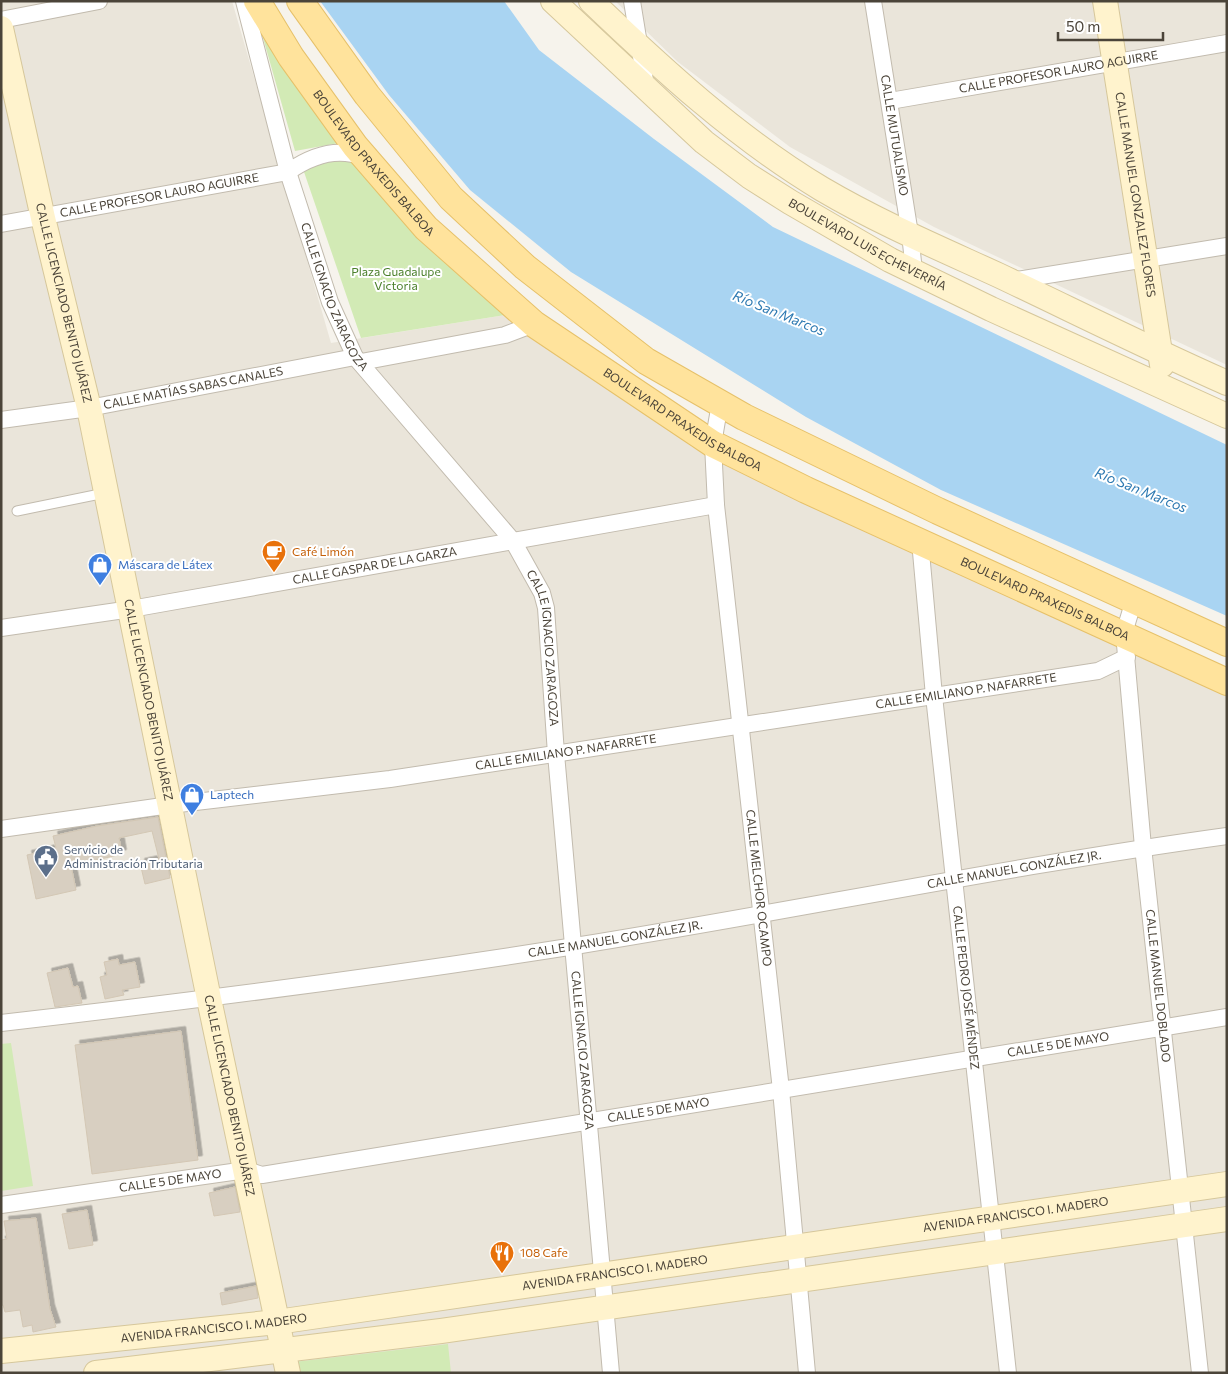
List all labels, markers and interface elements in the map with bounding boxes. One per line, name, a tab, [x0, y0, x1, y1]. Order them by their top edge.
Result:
scale bar	[1058, 10, 1163, 42]
text: 50 m	[1066, 17, 1100, 35]
street label: CALLE PROFESOR LAURO AGUIRRE	[958, 47, 1159, 95]
street label: CALLE MUTUALISMO	[879, 74, 912, 197]
street label: BOULEVARD PRAXEDIS BALBOA	[311, 87, 438, 238]
street label: CALLE MANUEL GONZALEZ FLORES	[1113, 91, 1159, 298]
street label: CALLE PROFESOR LAURO AGUIRRE	[59, 169, 260, 219]
street label: BOULEVARD LUIS ECHEVERRÍA	[786, 195, 949, 292]
street label: CALLE LICENCIADO BENITO JUÁREZ	[34, 201, 96, 404]
street label: CALLE IGNACIO ZARAGOZA	[299, 221, 372, 373]
park label: Plaza Guadalupe Victoria	[351, 264, 441, 292]
water label: Río San Marcos	[731, 286, 828, 339]
street label: CALLE MATÍAS SABAS CANALES	[102, 363, 284, 411]
street label: BOULEVARD PRAXEDIS BALBOA	[601, 365, 765, 473]
water label: Río San Marcos	[1093, 463, 1190, 516]
cafe icon: Café Limón	[261, 539, 287, 573]
street label: CALLE GASPAR DE LA GARZA	[291, 543, 458, 586]
place label: Café Limón	[292, 544, 354, 558]
shop icon: Máscara de Látex	[87, 552, 113, 586]
street label: BOULEVARD PRAXEDIS BALBOA	[959, 553, 1132, 643]
place label: Máscara de Látex	[118, 557, 213, 571]
street label: CALLE IGNACIO ZARAGOZA	[524, 567, 562, 727]
street label: CALLE LICENCIADO BENITO JUÁREZ	[122, 598, 177, 802]
street label: CALLE EMILIANO P. NAFARRETE	[874, 669, 1057, 711]
street label: CALLE EMILIANO P. NAFARRETE	[474, 730, 657, 772]
shop icon: Laptech	[179, 782, 205, 816]
place label: Laptech	[210, 787, 254, 801]
street label: CALLE MELCHOR OCAMPO	[744, 809, 775, 967]
place label: Servicio de Administración Tributaria	[64, 842, 203, 870]
public building icon: Servicio de Administración Tributaria	[33, 844, 59, 878]
street label: CALLE MANUEL GONZÁLEZ JR.	[926, 847, 1102, 890]
street label: CALLE PEDRO JOSÉ MÉNDEZ	[951, 905, 983, 1070]
street label: CALLE MANUEL DOBLADO	[1144, 909, 1174, 1063]
street label: CALLE MANUEL GONZÁLEZ JR.	[527, 917, 703, 959]
street label: CALLE IGNACIO ZARAGOZA	[569, 970, 597, 1130]
street label: CALLE LICENCIADO BENITO JUÁREZ	[202, 994, 258, 1197]
street label: CALLE 5 DE MAYO	[1006, 1028, 1110, 1059]
street label: CALLE 5 DE MAYO	[606, 1094, 711, 1124]
street label: CALLE 5 DE MAYO	[118, 1166, 222, 1194]
street label: AVENIDA FRANCISCO I. MADERO	[922, 1193, 1110, 1234]
restaurant icon: 108 Cafe	[489, 1240, 515, 1274]
place label: 108 Cafe	[520, 1245, 568, 1259]
street label: AVENIDA FRANCISCO I. MADERO	[521, 1251, 709, 1292]
street label: AVENIDA FRANCISCO I. MADERO	[120, 1310, 308, 1344]

